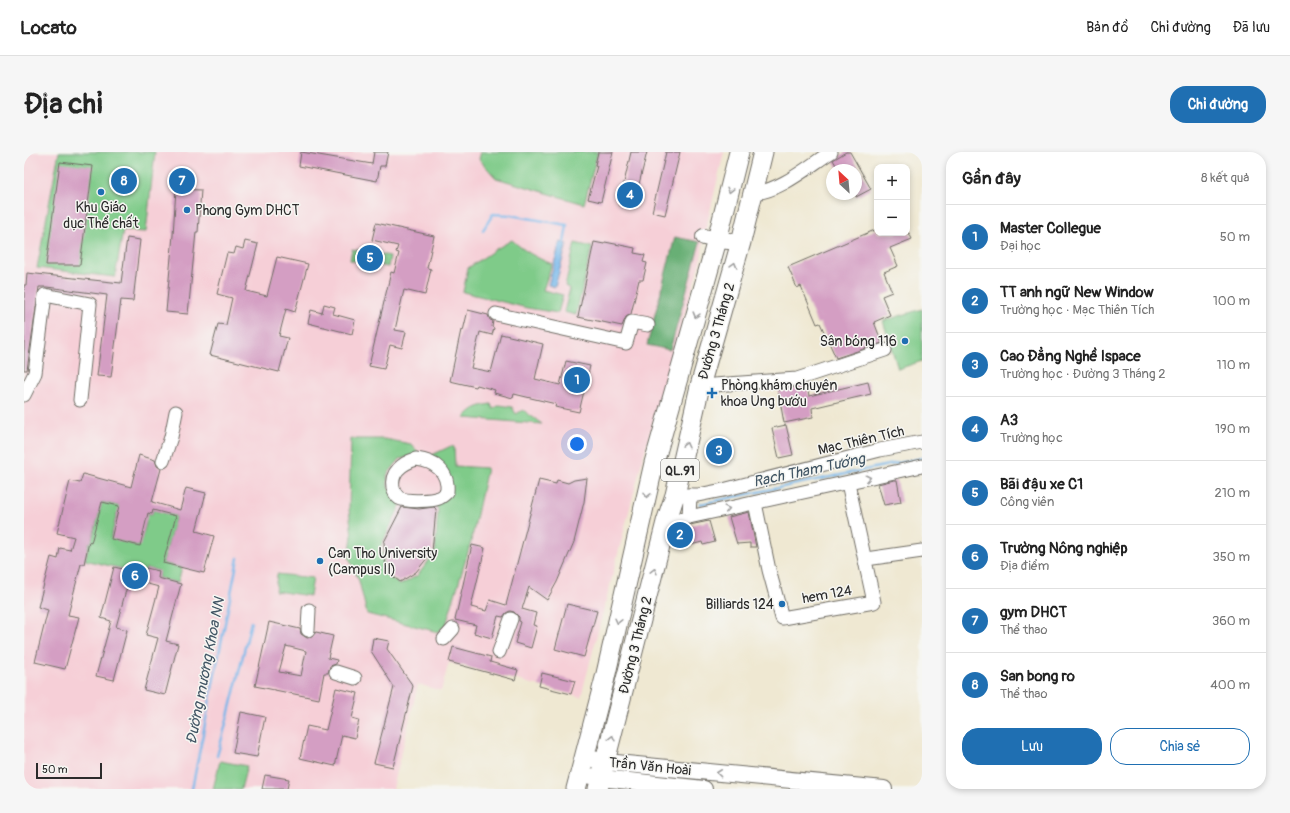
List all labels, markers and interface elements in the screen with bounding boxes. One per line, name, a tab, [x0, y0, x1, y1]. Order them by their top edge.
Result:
text: Locato	[20, 16, 77, 40]
text: Bản đồ	[1086, 19, 1128, 36]
text: Chỉ đường	[1150, 19, 1211, 36]
text: Đã lưu	[1233, 19, 1270, 36]
button: Chỉ đường	[1170, 86, 1266, 123]
text: Địa chỉ	[24, 87, 103, 122]
north arrow	[826, 164, 862, 200]
map controls	[874, 164, 910, 236]
button: +	[874, 164, 910, 200]
pin: 8	[111, 166, 137, 196]
pin: 7	[169, 166, 195, 196]
text: Gần đây	[962, 168, 1021, 189]
text: 8 kết quả	[1201, 170, 1250, 186]
pin: 4	[617, 180, 643, 210]
marker: Khu Giáo dục Thể chất	[96, 187, 106, 197]
one-way arrow	[726, 187, 734, 193]
place label: Khu Giáo dục Thể chất	[63, 199, 139, 232]
button: −	[874, 200, 910, 236]
place label: Phong Gym DHCT	[195, 202, 300, 219]
marker: Phong Gym DHCT	[182, 205, 192, 215]
text: Master Collegue	[1000, 219, 1101, 238]
text: 1	[972, 229, 978, 245]
text: 50 m	[1220, 229, 1250, 245]
text: Đại học	[1000, 238, 1041, 254]
pin: 5	[357, 243, 383, 273]
one-way arrow	[729, 262, 738, 269]
street label: Đường 3 Tháng 2	[695, 281, 738, 382]
text: TT anh ngữ New Window	[1000, 283, 1154, 302]
text: 2	[971, 293, 979, 309]
text: 100 m	[1213, 293, 1250, 309]
text: Trường học · Mạc Thiên Tích	[1000, 302, 1154, 318]
one-way arrow	[692, 312, 701, 319]
place label: Sân bóng 116	[820, 333, 897, 350]
marker: Sân bóng 116	[900, 336, 910, 346]
text: Cao Đẳng Nghề Ispace	[1000, 347, 1141, 366]
text: 3	[971, 357, 979, 373]
text: 110 m	[1217, 357, 1250, 373]
pin: 1	[564, 365, 590, 395]
text: Trường học · Đường 3 Tháng 2	[1000, 366, 1166, 382]
place label: Phòng khám chuyên khoa Ung bướu	[721, 377, 838, 410]
marker: Phòng khám chuyên khoa Ung bướu	[706, 387, 718, 399]
text: A3	[1000, 411, 1018, 430]
text: 4	[971, 421, 979, 437]
text: 190 m	[1215, 421, 1250, 437]
street label: Mạc Thiên Tích	[816, 422, 906, 459]
text: Trường học	[1000, 430, 1063, 446]
your location	[567, 434, 587, 454]
pin: 3	[706, 436, 732, 466]
one-way arrow	[682, 442, 690, 448]
water label: Rạch Tham Tướng	[752, 449, 868, 492]
road number: QL.91	[661, 459, 699, 481]
one-way arrow	[864, 475, 871, 483]
text: Bãi đậu xe C1	[1000, 475, 1083, 494]
text: 5	[971, 485, 979, 501]
text: 210 m	[1214, 485, 1250, 501]
one-way arrow	[643, 491, 652, 498]
text: Công viên	[1000, 494, 1054, 510]
one-way arrow	[724, 506, 730, 514]
pin: 2	[667, 520, 693, 550]
text: Trường Nông nghiệp	[1000, 539, 1128, 558]
place label: Can Tho University (Campus II)	[328, 545, 437, 578]
text: 6	[971, 549, 979, 565]
text: 350 m	[1212, 549, 1250, 565]
marker: Can Tho University (Campus II)	[315, 556, 325, 566]
text: Địa điểm	[1000, 558, 1049, 574]
pin: 6	[122, 561, 148, 591]
one-way arrow	[649, 568, 658, 575]
street label: hem 124	[801, 582, 853, 607]
water label: Đường mương Khoa NN	[182, 594, 229, 746]
street label: Đường 3 Tháng 2	[615, 594, 656, 696]
place label: Billiards 124	[706, 596, 774, 613]
marker: Billiards 124	[777, 599, 787, 609]
text: gym DHCT	[1000, 603, 1067, 622]
text: 7	[972, 613, 978, 629]
text: 360 m	[1212, 613, 1250, 629]
one-way arrow	[614, 618, 622, 625]
text: Thể thao	[1000, 622, 1047, 638]
text: San bong ro	[1000, 667, 1075, 686]
text: 8	[972, 677, 978, 693]
text: 400 m	[1210, 677, 1250, 693]
text: Thể thao	[1000, 686, 1047, 702]
button: Lưu	[962, 728, 1102, 765]
button: Chia sẻ	[1110, 728, 1250, 765]
one-way arrow	[607, 735, 616, 742]
street label: Trần Văn Hoài	[608, 752, 693, 779]
scale bar	[36, 761, 102, 780]
text: 50 m	[42, 763, 68, 776]
one-way arrow	[716, 769, 723, 778]

